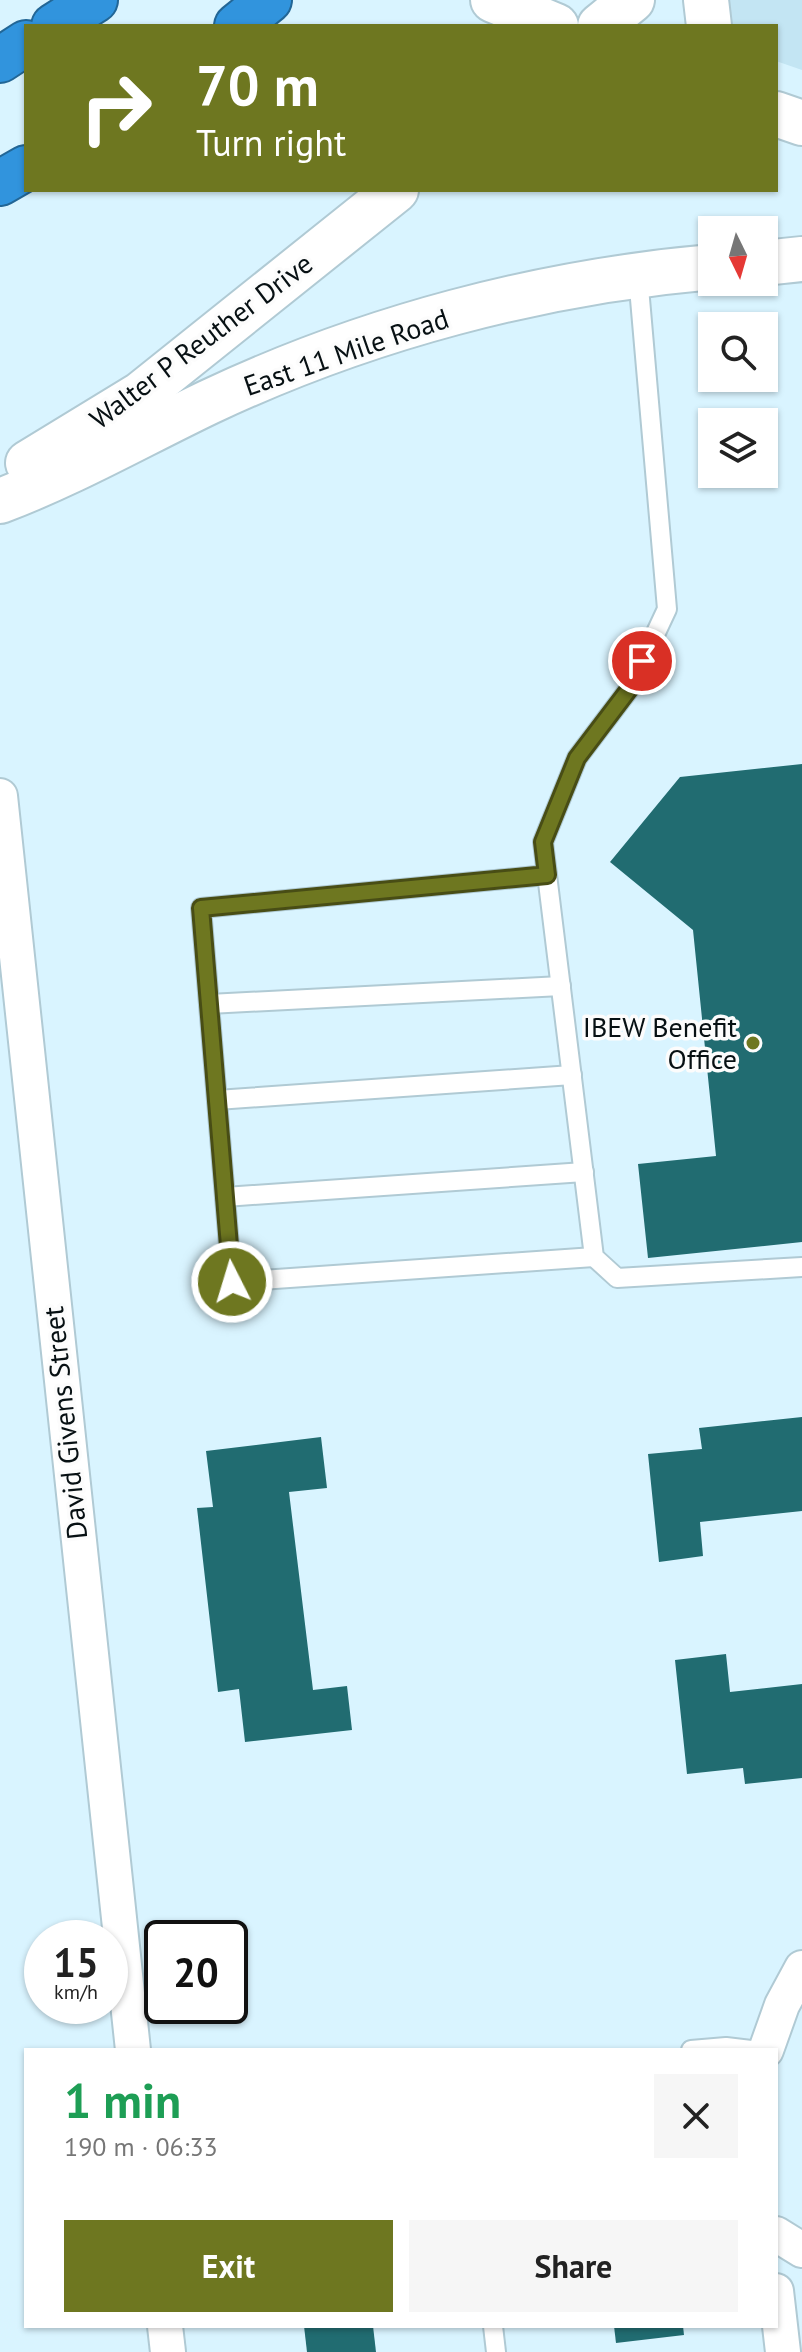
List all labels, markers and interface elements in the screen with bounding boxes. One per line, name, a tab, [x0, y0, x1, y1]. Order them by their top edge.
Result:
text: 70 m	[196, 49, 319, 121]
icon: right	[64, 56, 168, 160]
text: Turn right	[196, 119, 346, 166]
north arrow	[698, 216, 778, 296]
map controls	[698, 216, 778, 488]
street label: Walter P Reuther Drive	[82, 245, 320, 437]
street label: East 11 Mile Road	[238, 299, 453, 404]
button: search	[698, 312, 778, 392]
button: layers	[698, 408, 778, 488]
pin	[608, 627, 676, 695]
icon: arrive	[620, 639, 664, 683]
place label: IBEW Benefit Office	[583, 1008, 738, 1077]
marker: IBEW Benefit Office	[744, 1034, 762, 1052]
position arrow	[190, 1240, 274, 1324]
street label: David Givens Street	[34, 1304, 95, 1541]
speed limit sign: 20	[144, 1920, 248, 2024]
text: 15	[53, 1936, 99, 1988]
text: km/h	[54, 1979, 98, 2005]
text: 1 min	[64, 2069, 181, 2131]
button: close	[654, 2074, 738, 2158]
text: 190 m · 06:33	[64, 2130, 218, 2163]
button: Exit	[64, 2220, 393, 2312]
button: Share	[409, 2220, 738, 2312]

